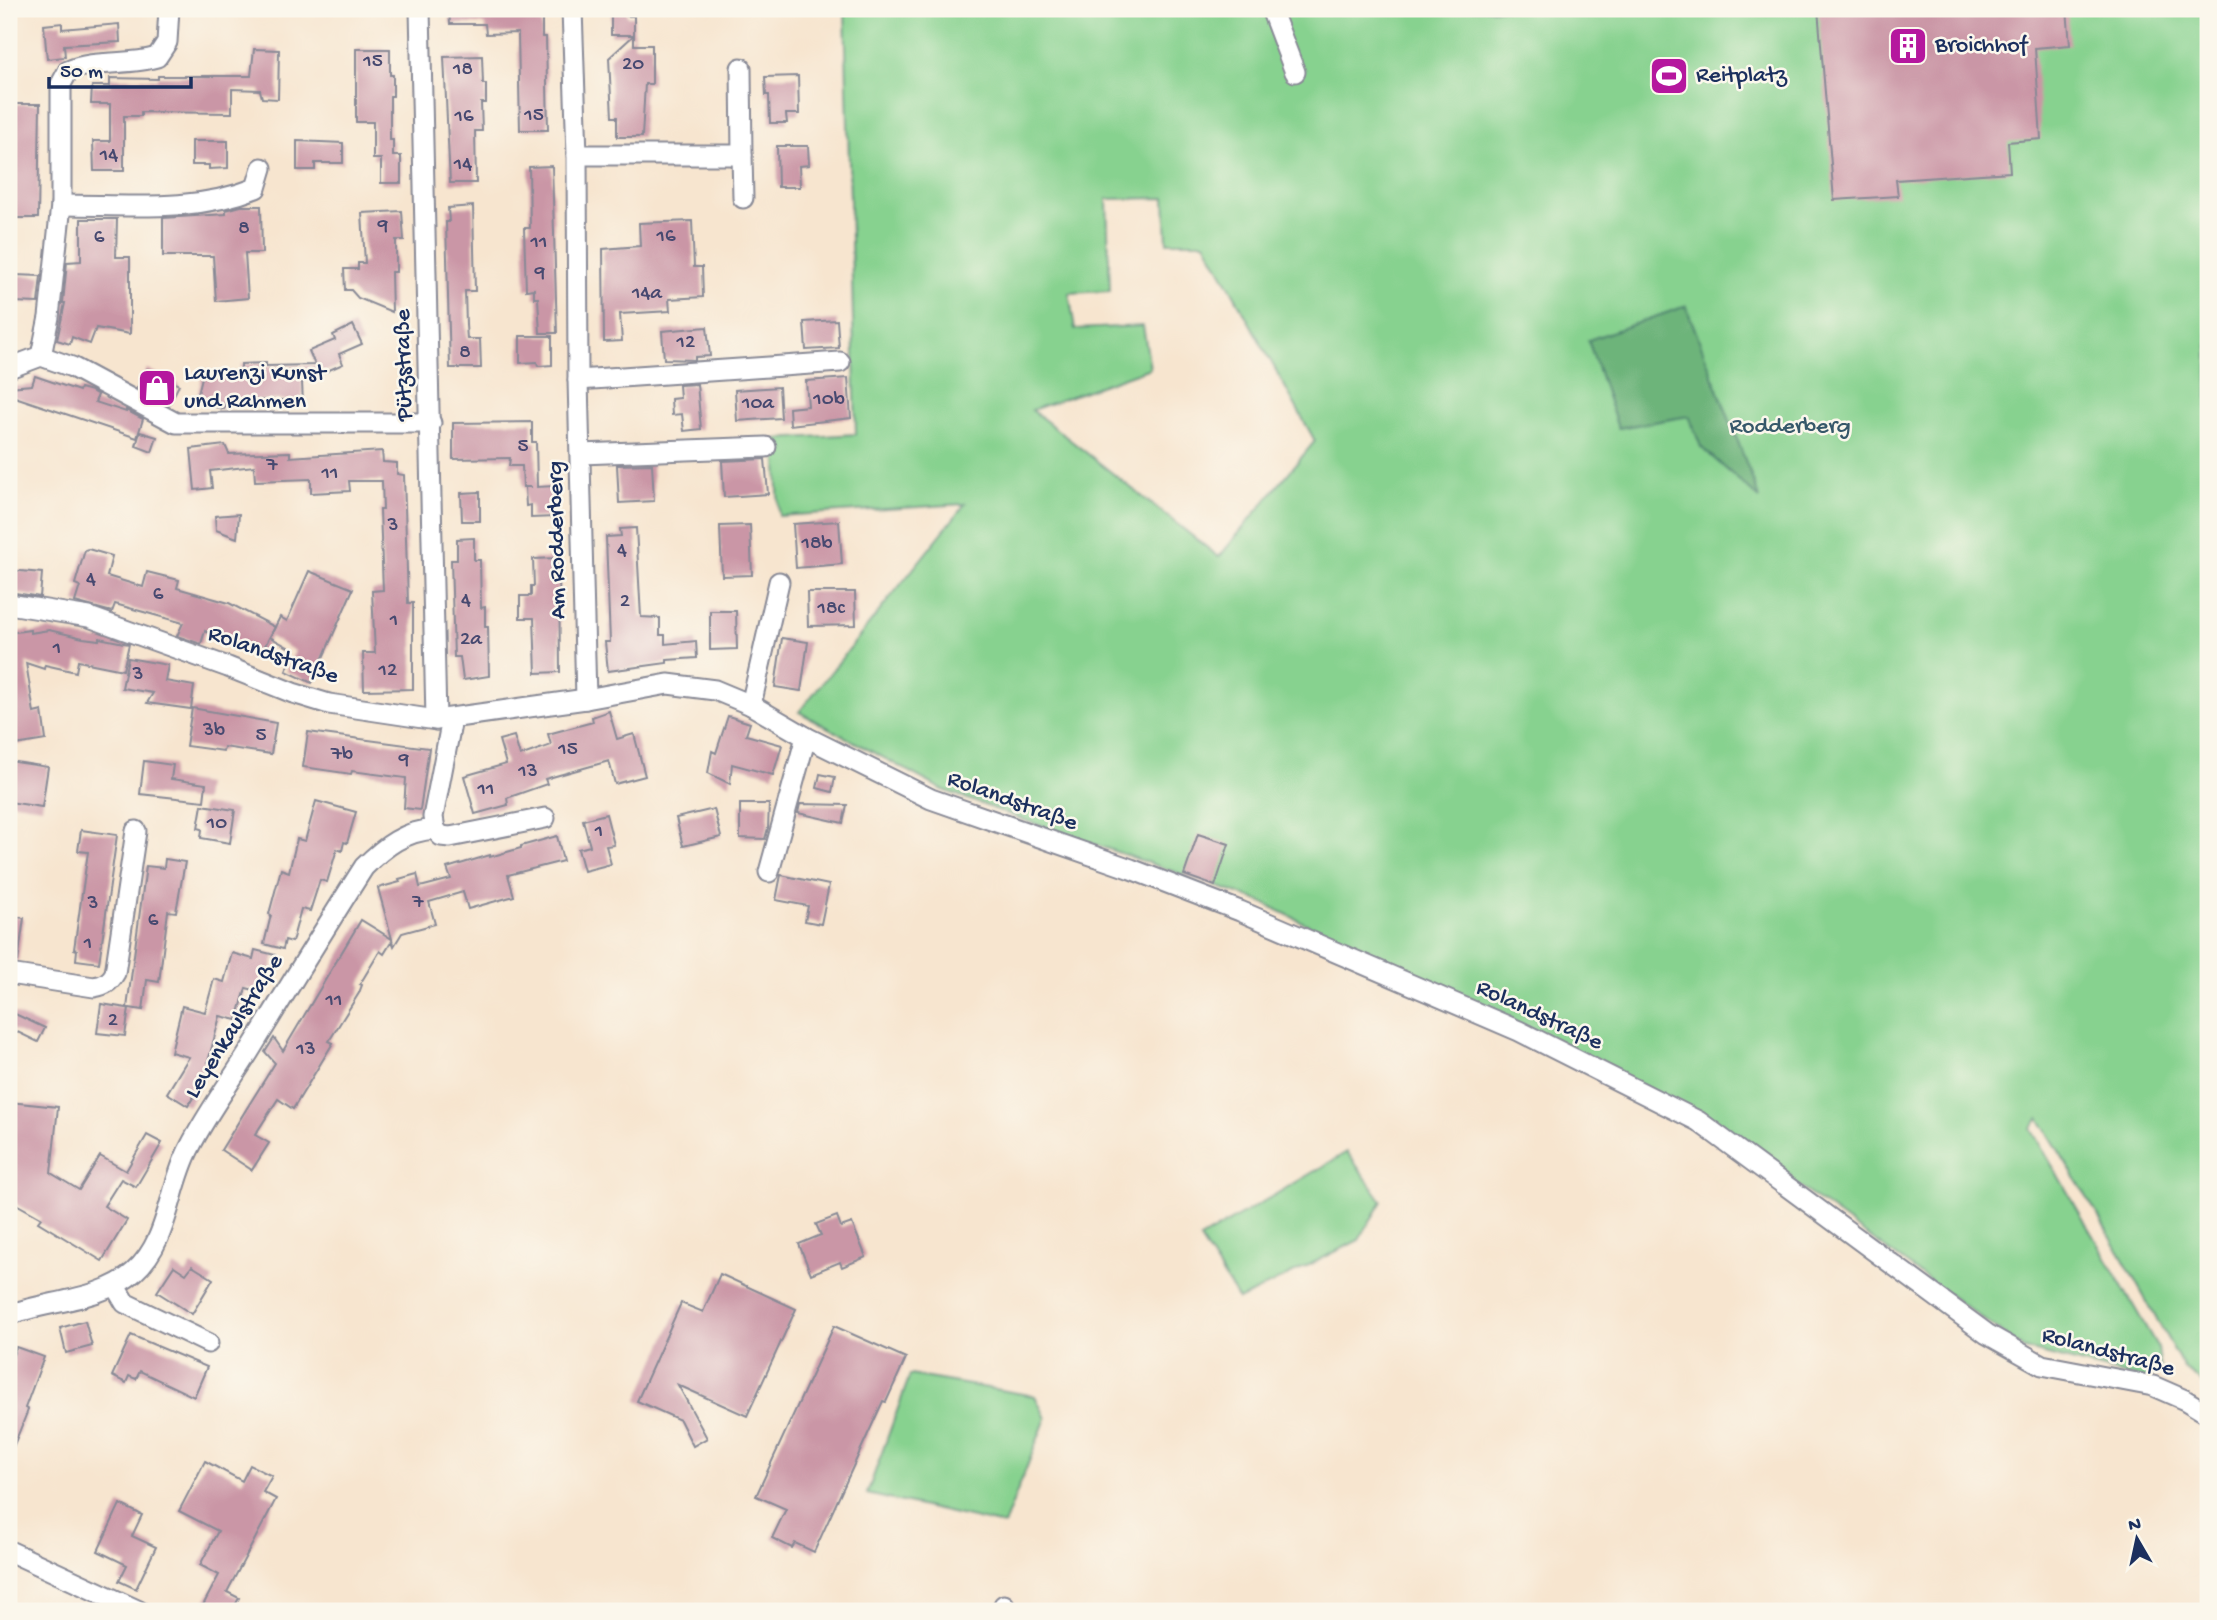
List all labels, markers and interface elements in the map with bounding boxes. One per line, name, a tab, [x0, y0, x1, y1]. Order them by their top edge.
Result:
building icon: Broichhof	[1887, 25, 1929, 67]
place label: Broichhof	[1934, 32, 2029, 61]
scale bar	[49, 46, 191, 90]
house number: 15	[362, 50, 383, 75]
house number: 20	[622, 53, 644, 78]
sports icon: Reitplatz	[1648, 55, 1690, 97]
house number: 18	[452, 58, 473, 83]
text: 50 m	[60, 61, 103, 86]
place label: Reitplatz	[1696, 62, 1788, 91]
house number: 15	[523, 104, 544, 129]
house number: 16	[453, 105, 474, 130]
house number: 14	[99, 144, 118, 169]
house number: 14	[453, 153, 472, 178]
house number: 9	[377, 215, 389, 240]
house number: 8	[238, 217, 250, 242]
house number: 16	[655, 225, 676, 250]
house number: 6	[94, 226, 105, 251]
house number: 11	[530, 231, 547, 256]
house number: 9	[534, 262, 546, 287]
house number: 14a	[631, 282, 663, 307]
street label: Pützstraße	[390, 308, 420, 422]
house number: 12	[676, 331, 695, 356]
house number: 8	[459, 341, 471, 366]
place label: Laurenzi Kunst und Rahmen	[184, 360, 328, 417]
shop icon: Laurenzi Kunst und Rahmen	[136, 367, 178, 409]
house number: 10b	[812, 388, 845, 413]
house number: 10a	[741, 392, 775, 417]
park label: Rodderberg	[1729, 413, 1851, 442]
house number: 5	[517, 435, 529, 460]
house number: 7	[266, 454, 279, 479]
street label: Am Rodderberg	[542, 461, 574, 619]
house number: 11	[321, 462, 338, 487]
house number: 3	[387, 514, 398, 539]
house number: 18b	[800, 532, 833, 557]
house number: 4	[617, 539, 627, 564]
house number: 4	[86, 568, 96, 593]
house number: 6	[153, 583, 164, 608]
house number: 4	[461, 589, 471, 614]
house number: 2	[620, 590, 630, 615]
house number: 18c	[816, 597, 845, 622]
house number: 1	[389, 609, 398, 634]
street label: Rolandstraße	[204, 620, 343, 692]
house number: 2a	[460, 628, 483, 653]
house number: 1	[52, 637, 61, 662]
house number: 12	[378, 659, 397, 684]
house number: 3	[132, 663, 143, 688]
house number: 3b	[202, 719, 225, 744]
house number: 5	[255, 724, 267, 749]
house number: 15	[557, 738, 578, 763]
house number: 7b	[330, 743, 353, 768]
house number: 9	[398, 749, 410, 774]
house number: 13	[517, 760, 538, 785]
street label: Rolandstraße	[943, 765, 1082, 839]
house number: 11	[477, 778, 494, 803]
house number: 10	[206, 812, 227, 837]
house number: 1	[594, 820, 603, 845]
house number: 7	[412, 891, 425, 916]
house number: 3	[87, 892, 98, 917]
house number: 6	[148, 909, 159, 934]
house number: 1	[83, 932, 92, 957]
street label: Leyenkaulstraße	[179, 949, 291, 1105]
street label: Rolandstraße	[1471, 974, 1608, 1058]
house number: 11	[325, 989, 342, 1014]
house number: 2	[108, 1009, 118, 1034]
house number: 13	[295, 1038, 316, 1063]
street label: Rolandstraße	[2038, 1321, 2178, 1385]
north arrow	[2102, 1504, 2172, 1574]
text: N	[2127, 1513, 2143, 1538]

